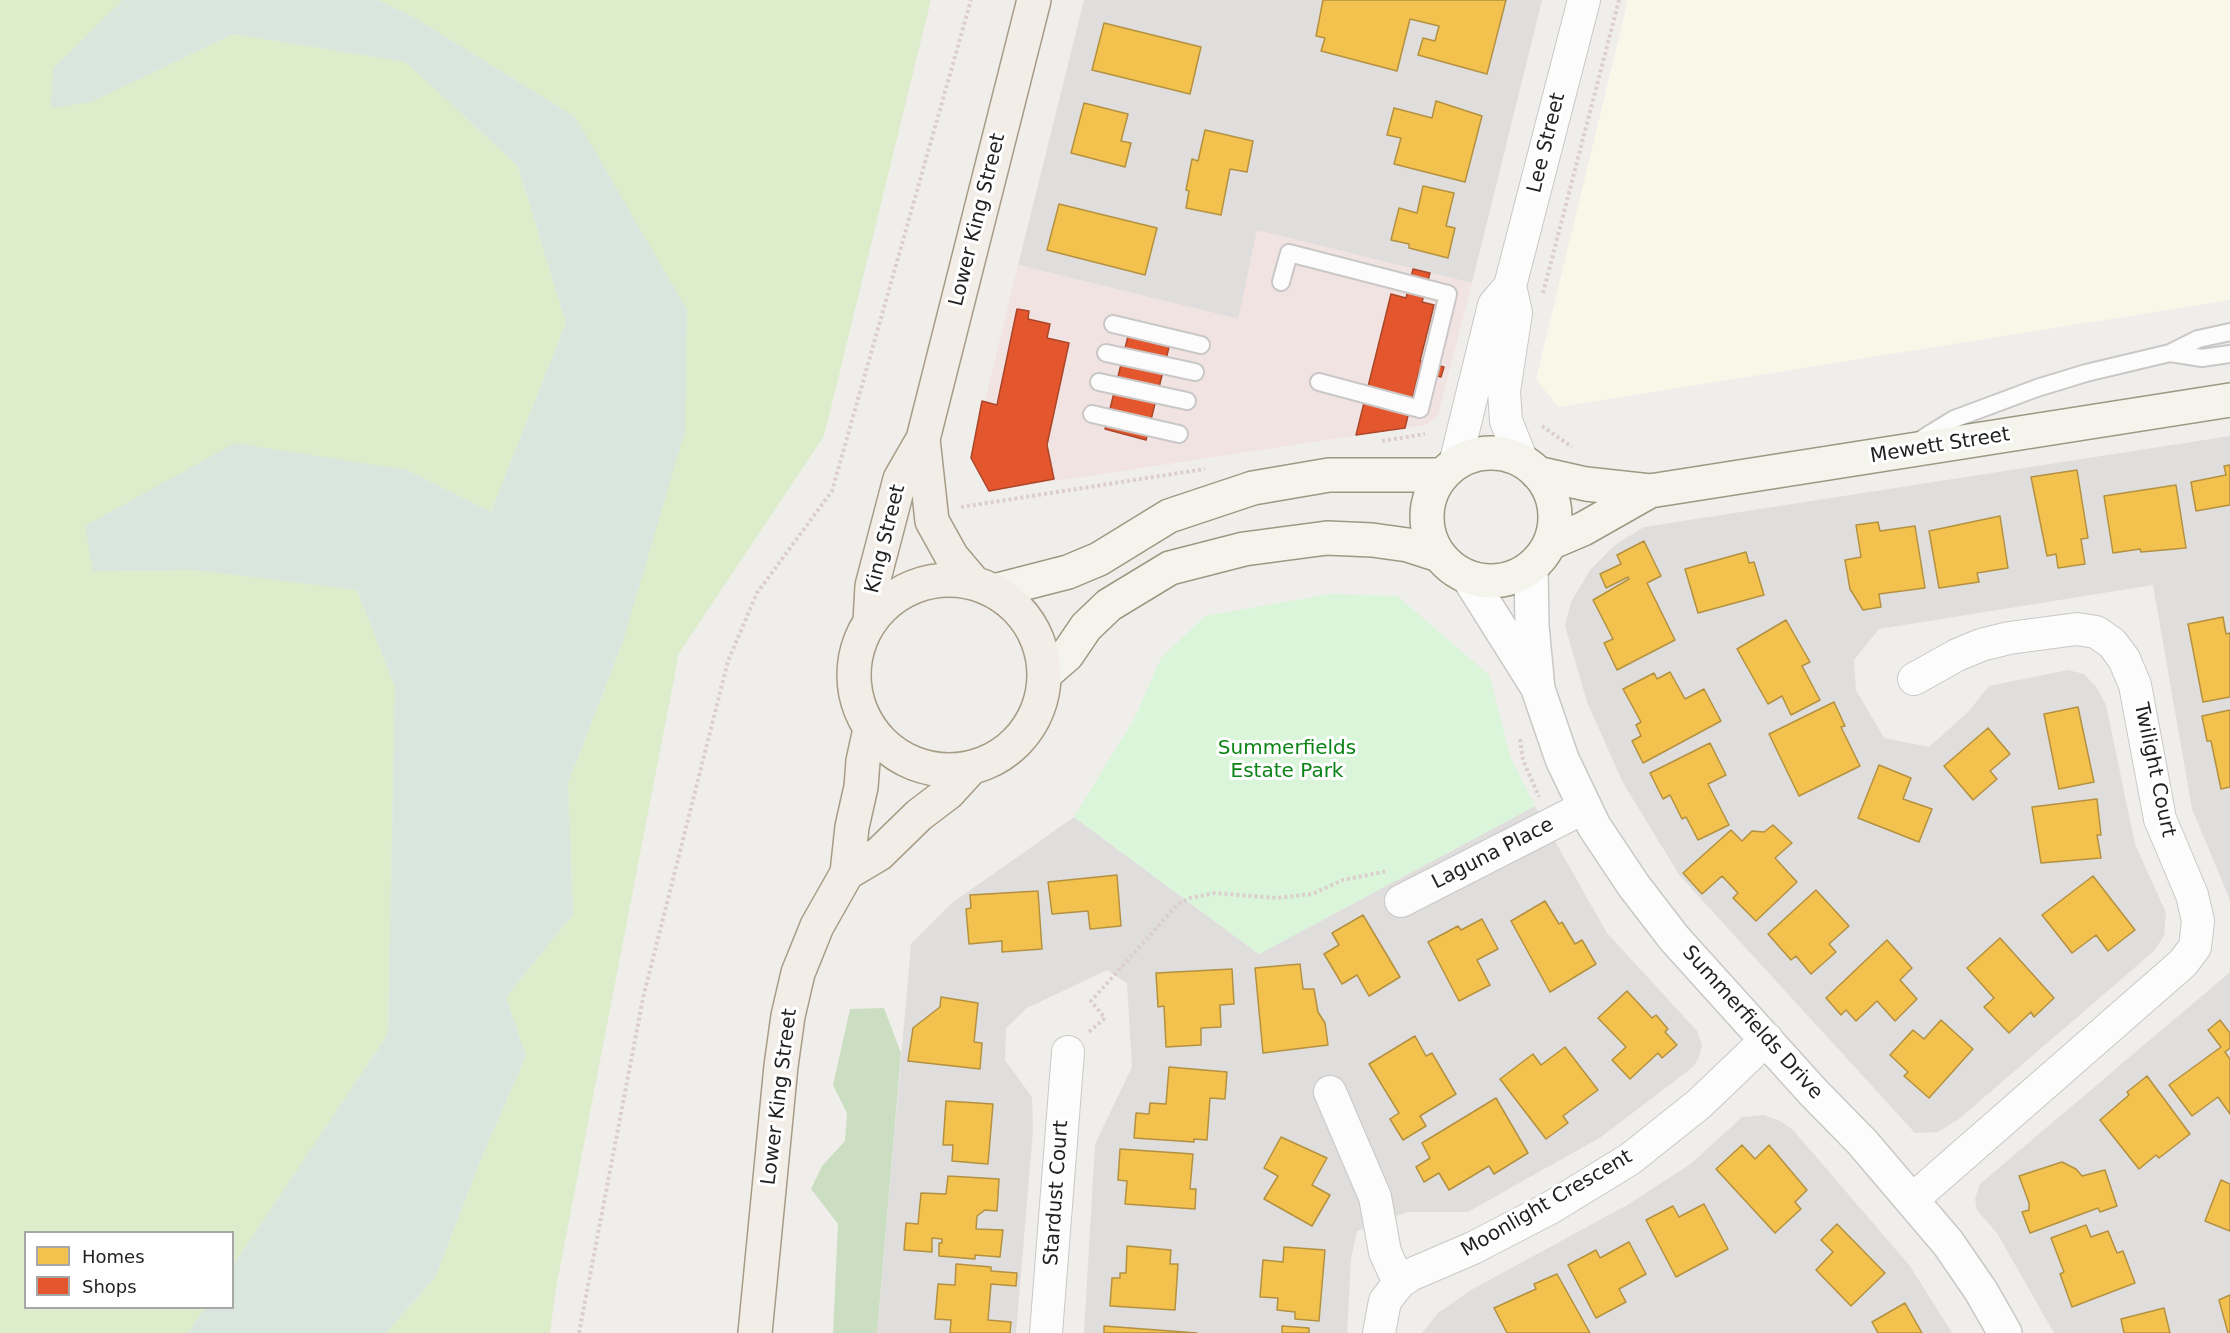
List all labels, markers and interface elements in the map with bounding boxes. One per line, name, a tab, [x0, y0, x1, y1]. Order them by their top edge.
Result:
street label: Lee Street	[1523, 90, 1571, 196]
street label: Lower King Street	[945, 131, 1011, 309]
street label: Mewett Street	[1868, 423, 2012, 469]
street label: King Street	[861, 482, 911, 596]
street label: Twilight Court	[2128, 701, 2180, 839]
park label: Summerfields Estate Park	[1218, 737, 1356, 784]
street label: Laguna Place	[1428, 813, 1558, 895]
street label: Summerfields Drive	[1677, 941, 1827, 1105]
street label: Lower King Street	[757, 1007, 803, 1187]
street label: Stardust Court	[1040, 1120, 1074, 1266]
street label: Moonlight Crescent	[1457, 1145, 1637, 1263]
legend	[24, 1231, 234, 1309]
text: Homes	[82, 1246, 145, 1267]
text: Shops	[82, 1276, 137, 1297]

